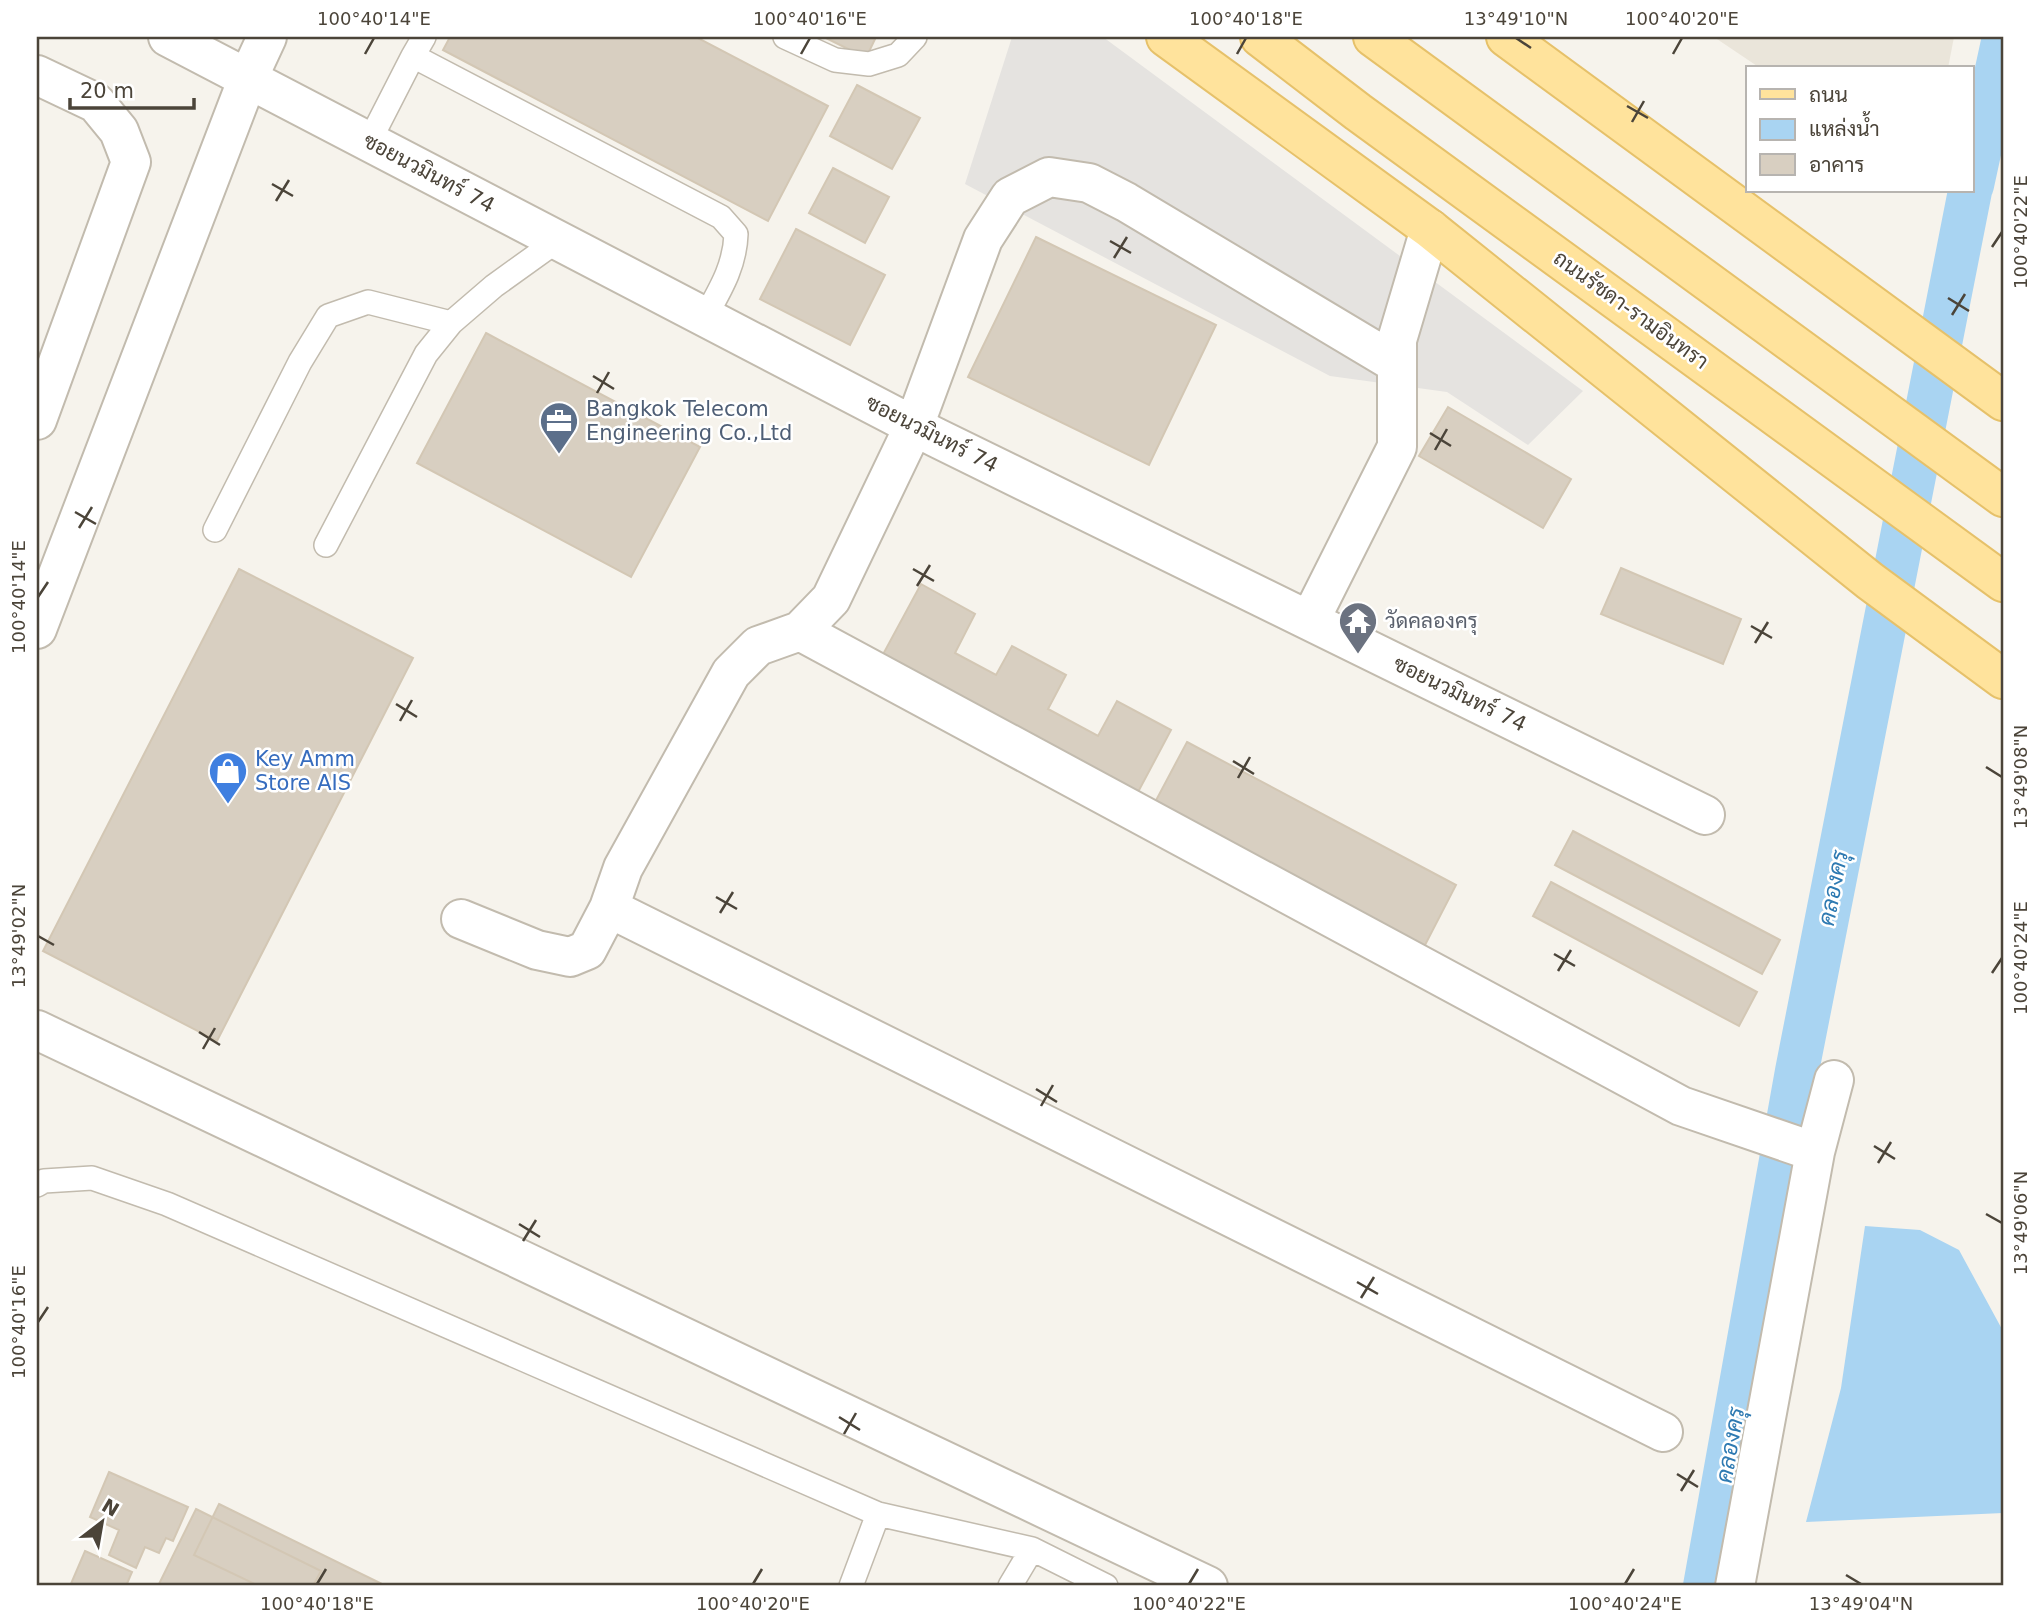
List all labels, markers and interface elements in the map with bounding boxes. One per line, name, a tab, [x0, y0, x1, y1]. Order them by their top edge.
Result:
text: 100°40'14"E	[317, 8, 431, 29]
text: 100°40'16"E	[753, 8, 867, 29]
text: 100°40'18"E	[1189, 8, 1303, 29]
text: 13°49'10"N	[1464, 8, 1568, 29]
text: 100°40'20"E	[1625, 8, 1739, 29]
scale bar	[70, 66, 194, 110]
legend	[1746, 66, 1974, 192]
text: 20 m	[80, 79, 134, 103]
text: ถนน	[1809, 83, 1848, 107]
text: แหล่งน้ำ	[1809, 111, 1880, 141]
street label: ซอยนวมินทร์ 74	[359, 127, 500, 218]
text: อาคาร	[1809, 153, 1865, 177]
text: 100°40'22"E	[2010, 175, 2031, 289]
street label: ถนนรัชดา-รามอินทรา	[1549, 246, 1713, 374]
street label: ซอยนวมินทร์ 74	[862, 389, 1003, 478]
place label: Bangkok Telecom Engineering Co.,Ltd	[586, 397, 792, 445]
office icon: Bangkok Telecom Engineering Co.,Ltd	[538, 400, 580, 455]
text: 100°40'14"E	[8, 540, 29, 654]
temple icon: วัดคลองครุ	[1337, 600, 1379, 655]
place label: วัดคลองครุ	[1385, 609, 1478, 635]
street label: ซอยนวมินทร์ 74	[1390, 650, 1531, 737]
text: 13°49'08"N	[2010, 725, 2031, 829]
place label: Key Amm Store AIS	[255, 747, 355, 795]
shop icon: Key Amm Store AIS	[207, 750, 249, 805]
water label: คลองครุ	[1813, 847, 1856, 928]
text: 13°49'02"N	[8, 884, 29, 988]
text: 100°40'24"E	[2010, 901, 2031, 1015]
text: 13°49'06"N	[2010, 1171, 2031, 1275]
text: 100°40'16"E	[8, 1265, 29, 1379]
water label: คลองครุ	[1711, 1404, 1753, 1485]
north arrow	[66, 1486, 136, 1556]
text: N	[98, 1494, 123, 1521]
text: 100°40'18"E	[260, 1593, 374, 1614]
text: 100°40'20"E	[696, 1593, 810, 1614]
text: 100°40'22"E	[1132, 1593, 1246, 1614]
text: 100°40'24"E	[1568, 1593, 1682, 1614]
text: 13°49'04"N	[1809, 1593, 1913, 1614]

